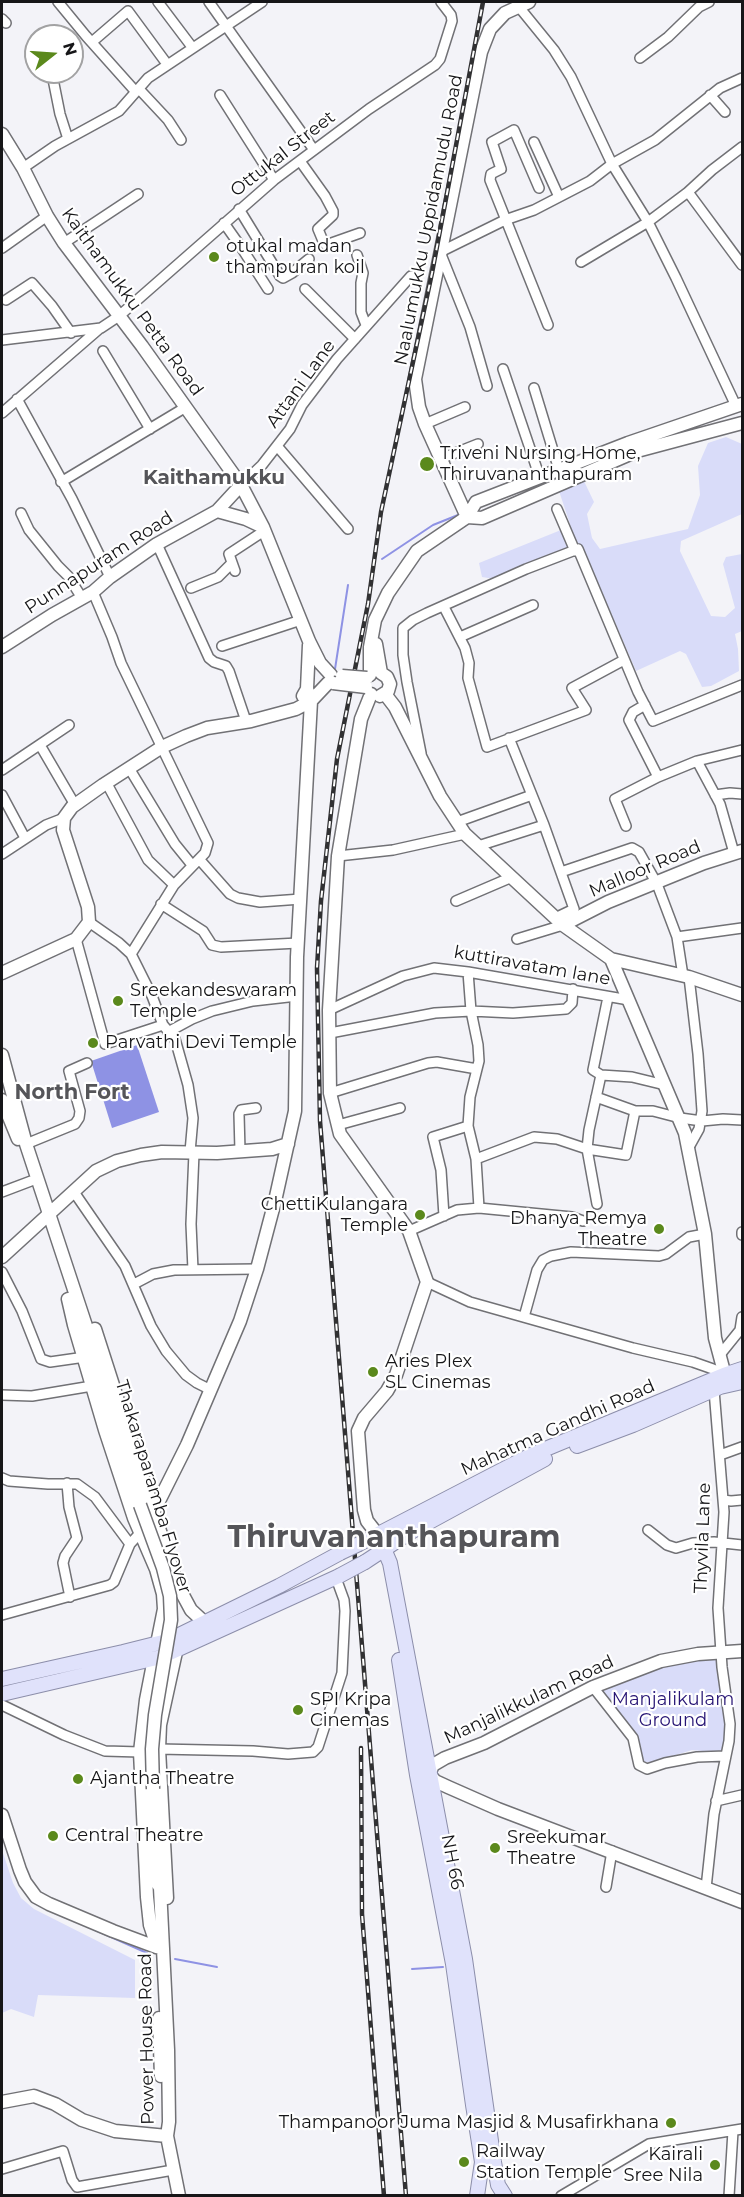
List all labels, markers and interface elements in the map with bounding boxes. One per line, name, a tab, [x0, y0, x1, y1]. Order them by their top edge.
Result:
north arrow	[24, 24, 84, 84]
text: N	[59, 40, 81, 58]
street label: Naalumukku Uppidamudu Road	[390, 73, 468, 367]
street label: Ottukal Street	[226, 106, 340, 202]
street label: Kaithamukku Petta Road	[56, 204, 208, 400]
place label: otukal madan thampuran koil	[226, 236, 365, 278]
marker: otukal madan thampuran koil	[207, 250, 221, 264]
street label: Attani Lane	[262, 336, 340, 432]
place label: Triveni Nursing Home, Thiruvananthapuram	[440, 443, 641, 486]
marker: Triveni Nursing Home, Thiruvananthapuram	[418, 455, 436, 473]
district label: Kaithamukku	[143, 466, 285, 490]
street label: Punnapuram Road	[21, 507, 177, 619]
street label: Malloor Road	[586, 836, 704, 902]
street label: kuttiravatam lane	[452, 942, 612, 990]
place label: Sreekandeswaram Temple	[130, 980, 297, 1022]
marker: Sreekandeswaram Temple	[111, 994, 125, 1008]
place label: Parvathi Devi Temple	[105, 1032, 297, 1054]
marker: Parvathi Devi Temple	[86, 1036, 100, 1050]
district label: North Fort	[14, 1080, 130, 1106]
place label: ChettiKulangara Temple	[261, 1194, 408, 1236]
marker: ChettiKulangara Temple	[413, 1208, 427, 1222]
place label: Dhanya Remya Theatre	[510, 1208, 647, 1250]
marker: Dhanya Remya Theatre	[652, 1222, 666, 1236]
place label: Aries Plex SL Cinemas	[385, 1351, 491, 1394]
marker: Aries Plex SL Cinemas	[366, 1365, 380, 1379]
street label: Mahatma Gandhi Road	[458, 1375, 658, 1481]
street label: Thakaraparamba Flyover	[110, 1378, 196, 1596]
street label: Thyvila Lane	[690, 1482, 716, 1594]
district label: Thiruvananthapuram	[228, 1520, 560, 1556]
street label: Manjalikkulam Road	[441, 1651, 617, 1749]
place label: SPI Kripa Cinemas	[310, 1689, 391, 1732]
park label: Manjalikulam Ground	[612, 1689, 734, 1732]
marker: SPI Kripa Cinemas	[291, 1703, 305, 1717]
place label: Ajantha Theatre	[90, 1768, 234, 1790]
marker: Ajantha Theatre	[71, 1772, 85, 1786]
place label: Central Theatre	[65, 1825, 203, 1847]
place label: Sreekumar Theatre	[507, 1827, 606, 1870]
marker: Central Theatre	[46, 1829, 60, 1843]
street label: NH 66	[436, 1832, 468, 1892]
marker: Sreekumar Theatre	[488, 1841, 502, 1855]
street label: Power House Road	[135, 1953, 159, 2125]
place label: Thampanoor Juma Masjid & Musafirkhana	[279, 2112, 659, 2134]
marker: Thampanoor Juma Masjid & Musafirkhana	[664, 2116, 678, 2130]
place label: Railway Station Temple	[476, 2141, 612, 2184]
place label: Kairali Sree Nila	[624, 2144, 703, 2186]
marker: Railway Station Temple	[457, 2155, 471, 2169]
marker: Kairali Sree Nila	[708, 2158, 722, 2172]

